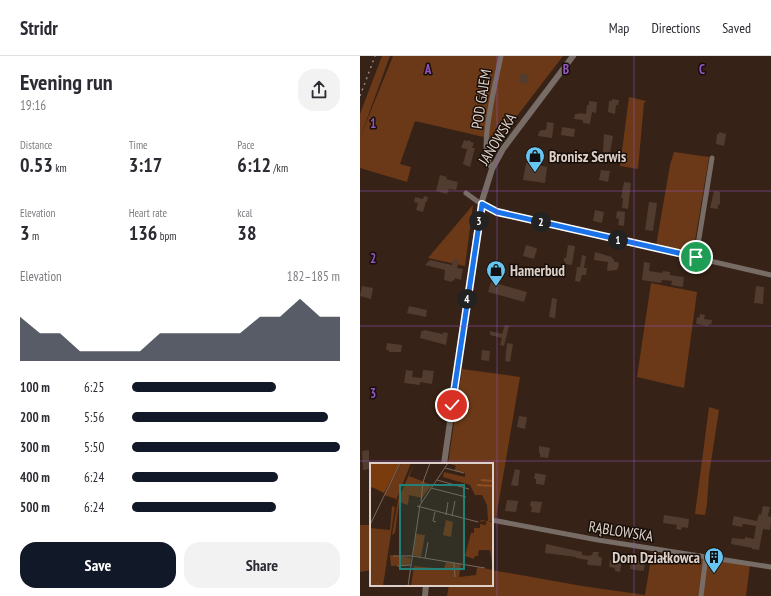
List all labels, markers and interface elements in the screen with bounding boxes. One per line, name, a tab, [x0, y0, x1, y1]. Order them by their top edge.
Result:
text: Stridr	[20, 16, 58, 40]
text: Map	[609, 19, 629, 37]
text: Directions	[651, 19, 700, 37]
text: Saved	[722, 19, 751, 37]
text: A	[424, 61, 432, 78]
text: B	[563, 61, 569, 78]
text: C	[699, 61, 705, 78]
text: Evening run	[20, 68, 113, 96]
street label: POD GAJEM	[467, 68, 495, 130]
button: share	[298, 69, 340, 111]
text: 19:16	[20, 97, 46, 114]
street label: JANOWSKA	[473, 109, 521, 169]
text: 1	[370, 115, 376, 132]
text: Distance	[20, 138, 52, 152]
text: Time	[129, 138, 148, 152]
text: Pace	[237, 138, 255, 152]
shop icon: Bronisz Serwis	[524, 145, 546, 173]
place label: Bronisz Serwis	[549, 147, 626, 166]
text: 0.53	[20, 152, 53, 178]
text: 3:17	[129, 152, 162, 178]
text: 6:12	[237, 152, 271, 178]
text: km	[53, 161, 67, 175]
text: /km	[271, 161, 288, 175]
text: Elevation	[20, 206, 55, 220]
text: Heart rate	[129, 206, 167, 220]
text: kcal	[237, 206, 252, 220]
pin: 3	[469, 211, 489, 231]
pin: 2	[531, 212, 551, 232]
text: 3	[476, 214, 482, 228]
text: 2	[538, 215, 544, 229]
text: 3	[20, 220, 30, 246]
text: 136	[129, 220, 157, 246]
text: 38	[237, 220, 256, 246]
text: m	[30, 229, 39, 243]
text: bpm	[157, 229, 176, 243]
pin: 1	[608, 230, 628, 250]
text: 1	[615, 233, 621, 247]
pin	[679, 240, 713, 274]
icon: arrive	[685, 246, 707, 268]
text: 2	[370, 250, 376, 267]
shop icon: Hamerbud	[485, 259, 507, 287]
place label: Hamerbud	[510, 261, 565, 280]
text: Elevation	[20, 268, 62, 285]
text: 182–185 m	[287, 268, 340, 285]
pin: 4	[457, 289, 477, 309]
text: 4	[464, 292, 470, 306]
text: 100 m	[20, 379, 50, 396]
text: 6:25	[84, 379, 104, 396]
text: 3	[370, 385, 376, 402]
pin	[435, 388, 469, 422]
icon: check	[441, 394, 463, 416]
text: 200 m	[20, 409, 50, 426]
text: 5:56	[84, 409, 104, 426]
text: 300 m	[20, 439, 50, 456]
text: 5:50	[84, 439, 104, 456]
inset map	[370, 463, 493, 586]
text: 400 m	[20, 469, 50, 486]
text: 6:24	[84, 469, 104, 486]
text: 500 m	[20, 499, 50, 516]
text: 6:24	[84, 499, 104, 516]
street label: RĄBLOWSKA	[587, 517, 655, 546]
button: Save	[20, 542, 176, 588]
button: Share	[184, 542, 340, 588]
building icon: Dom Działkowca	[703, 546, 725, 574]
place label: Dom Działkowca	[612, 548, 700, 567]

